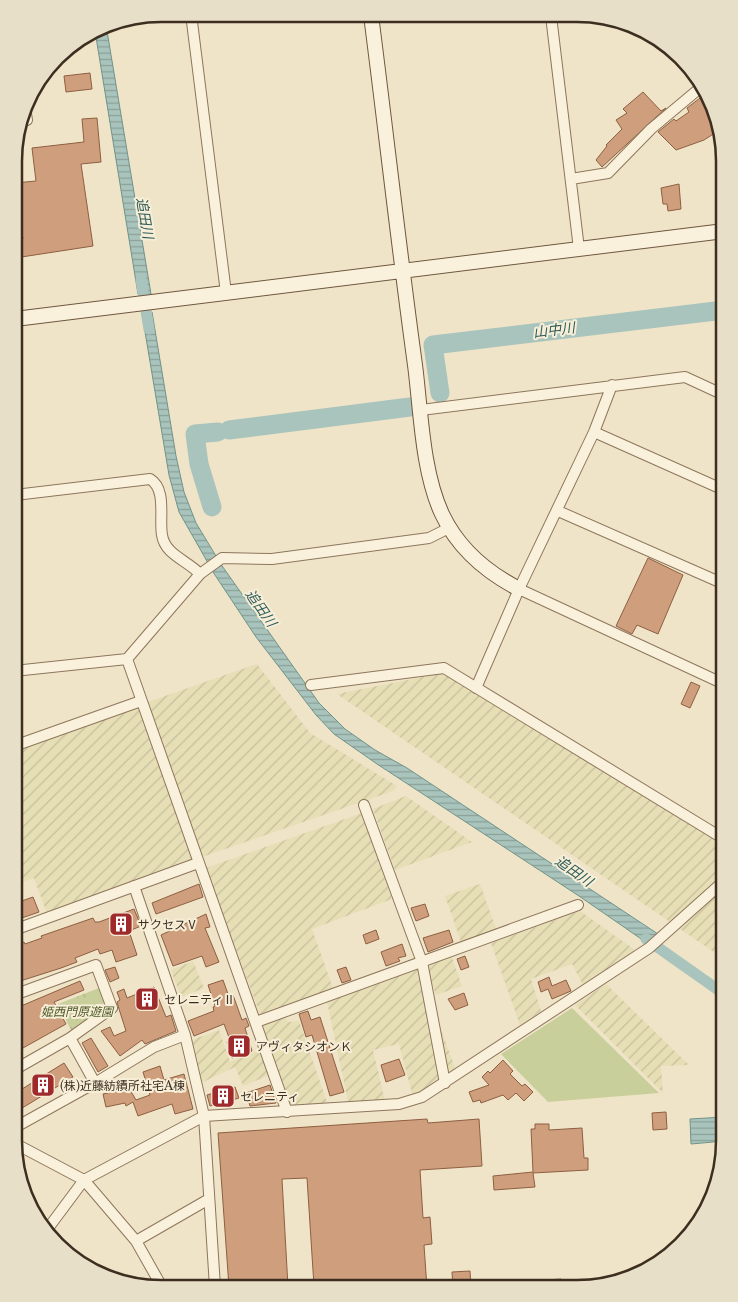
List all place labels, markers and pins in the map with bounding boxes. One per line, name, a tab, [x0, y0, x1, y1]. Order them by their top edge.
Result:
building icon: サクセスⅤ	[108, 911, 134, 937]
place label: サクセスⅤ	[138, 917, 198, 932]
building icon: セレニティⅡ	[134, 986, 160, 1012]
place label: セレニティⅡ	[164, 992, 235, 1007]
building icon: アヴィタシオンＫ	[226, 1033, 252, 1059]
place label: アヴィタシオンＫ	[256, 1039, 352, 1054]
building icon: (株)近藤紡績所社宅A棟	[30, 1072, 56, 1098]
place label: (株)近藤紡績所社宅A棟	[60, 1078, 185, 1093]
building icon: セレニティ	[210, 1083, 236, 1109]
place label: セレニティ	[240, 1089, 299, 1104]

